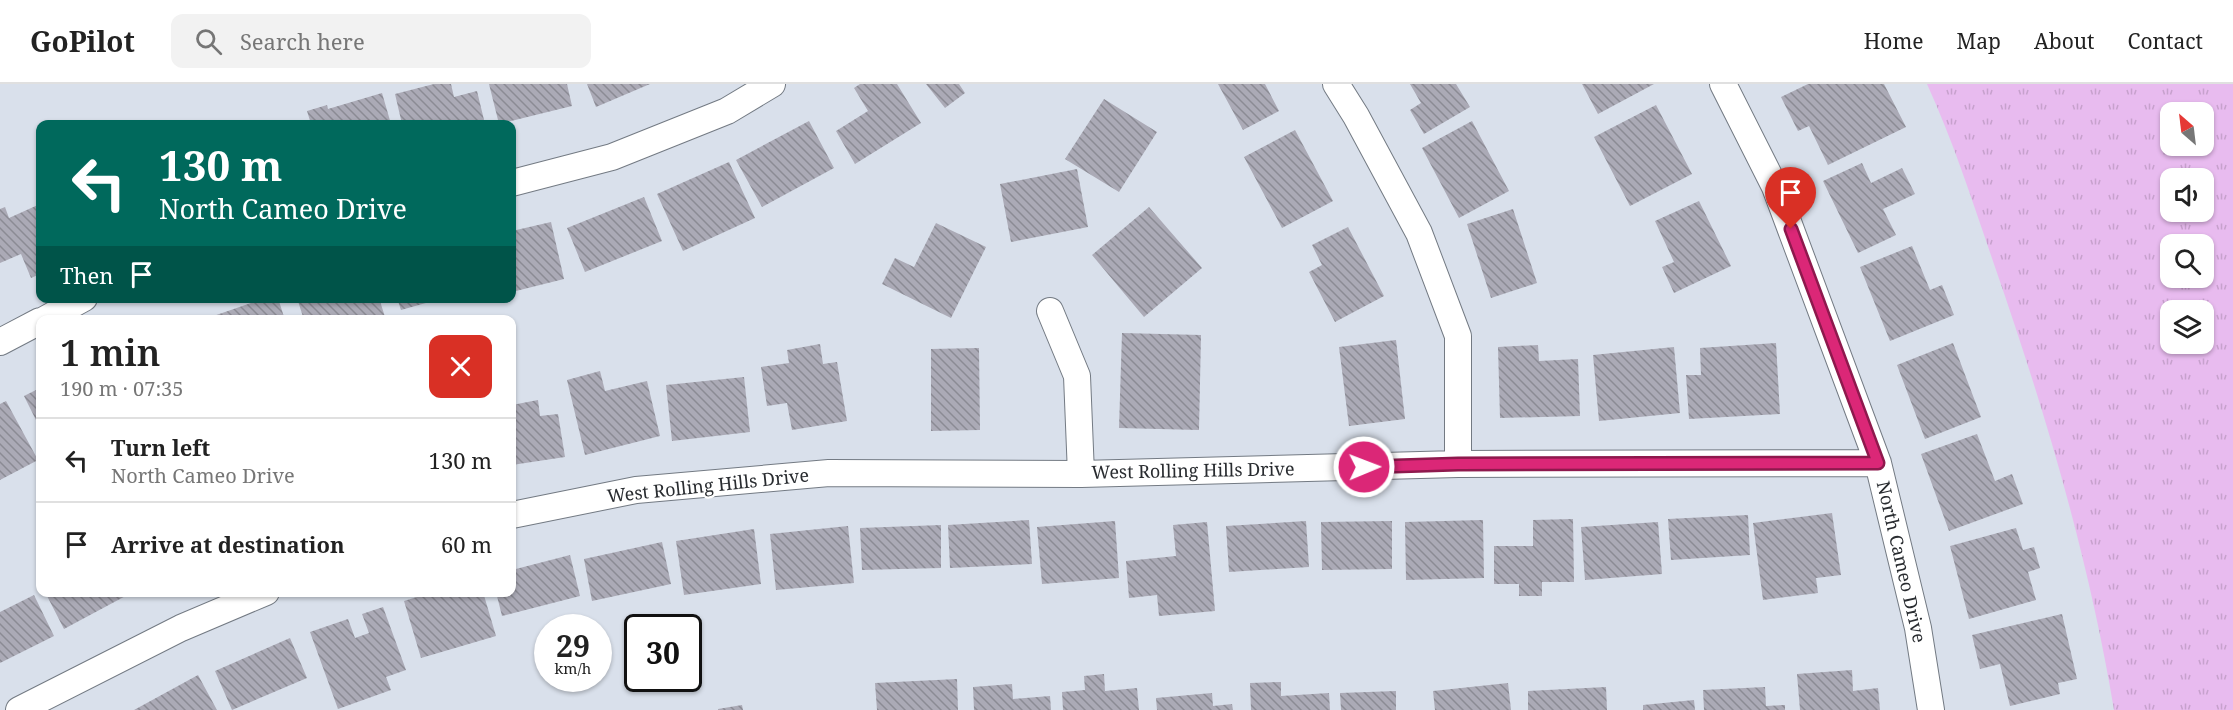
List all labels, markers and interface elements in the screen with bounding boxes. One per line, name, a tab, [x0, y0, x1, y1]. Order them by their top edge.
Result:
search box	[171, 14, 591, 68]
text: GoPilot	[30, 22, 135, 60]
icon: search	[192, 25, 225, 58]
text: Search here	[240, 26, 365, 56]
text: Home	[1864, 27, 1924, 55]
text: Map	[1957, 27, 2001, 55]
text: About	[2034, 27, 2095, 55]
text: Contact	[2128, 27, 2203, 55]
north arrow	[2160, 102, 2214, 156]
map controls	[2160, 102, 2214, 354]
text: 130 m	[159, 136, 283, 193]
icon: left	[60, 144, 138, 222]
pin	[1765, 167, 1816, 229]
button: sound	[2160, 168, 2214, 222]
icon: arrive	[1774, 176, 1807, 209]
text: North Cameo Drive	[159, 190, 407, 227]
button: search	[2160, 234, 2214, 288]
icon: arrive	[125, 258, 158, 291]
text: Then	[60, 260, 113, 290]
button: layers	[2160, 300, 2214, 354]
text: 1 min	[60, 328, 161, 377]
button: close	[429, 335, 492, 398]
text: 190 m · 07:35	[60, 375, 183, 402]
text: Turn left	[111, 432, 210, 462]
position arrow	[1332, 435, 1396, 499]
icon: left	[60, 444, 93, 477]
text: 130 m	[429, 445, 492, 475]
street label: West Rolling Hills Drive	[1091, 456, 1295, 484]
text: North Cameo Drive	[111, 462, 295, 489]
street label: West Rolling Hills Drive	[606, 462, 810, 508]
street label: North Cameo Drive	[1872, 479, 1932, 645]
icon: arrive	[60, 528, 93, 561]
text: Arrive at destination	[111, 529, 345, 559]
text: 60 m	[441, 529, 492, 559]
speed limit sign: 30	[624, 614, 702, 692]
text: 29	[556, 625, 590, 666]
text: km/h	[555, 658, 591, 678]

